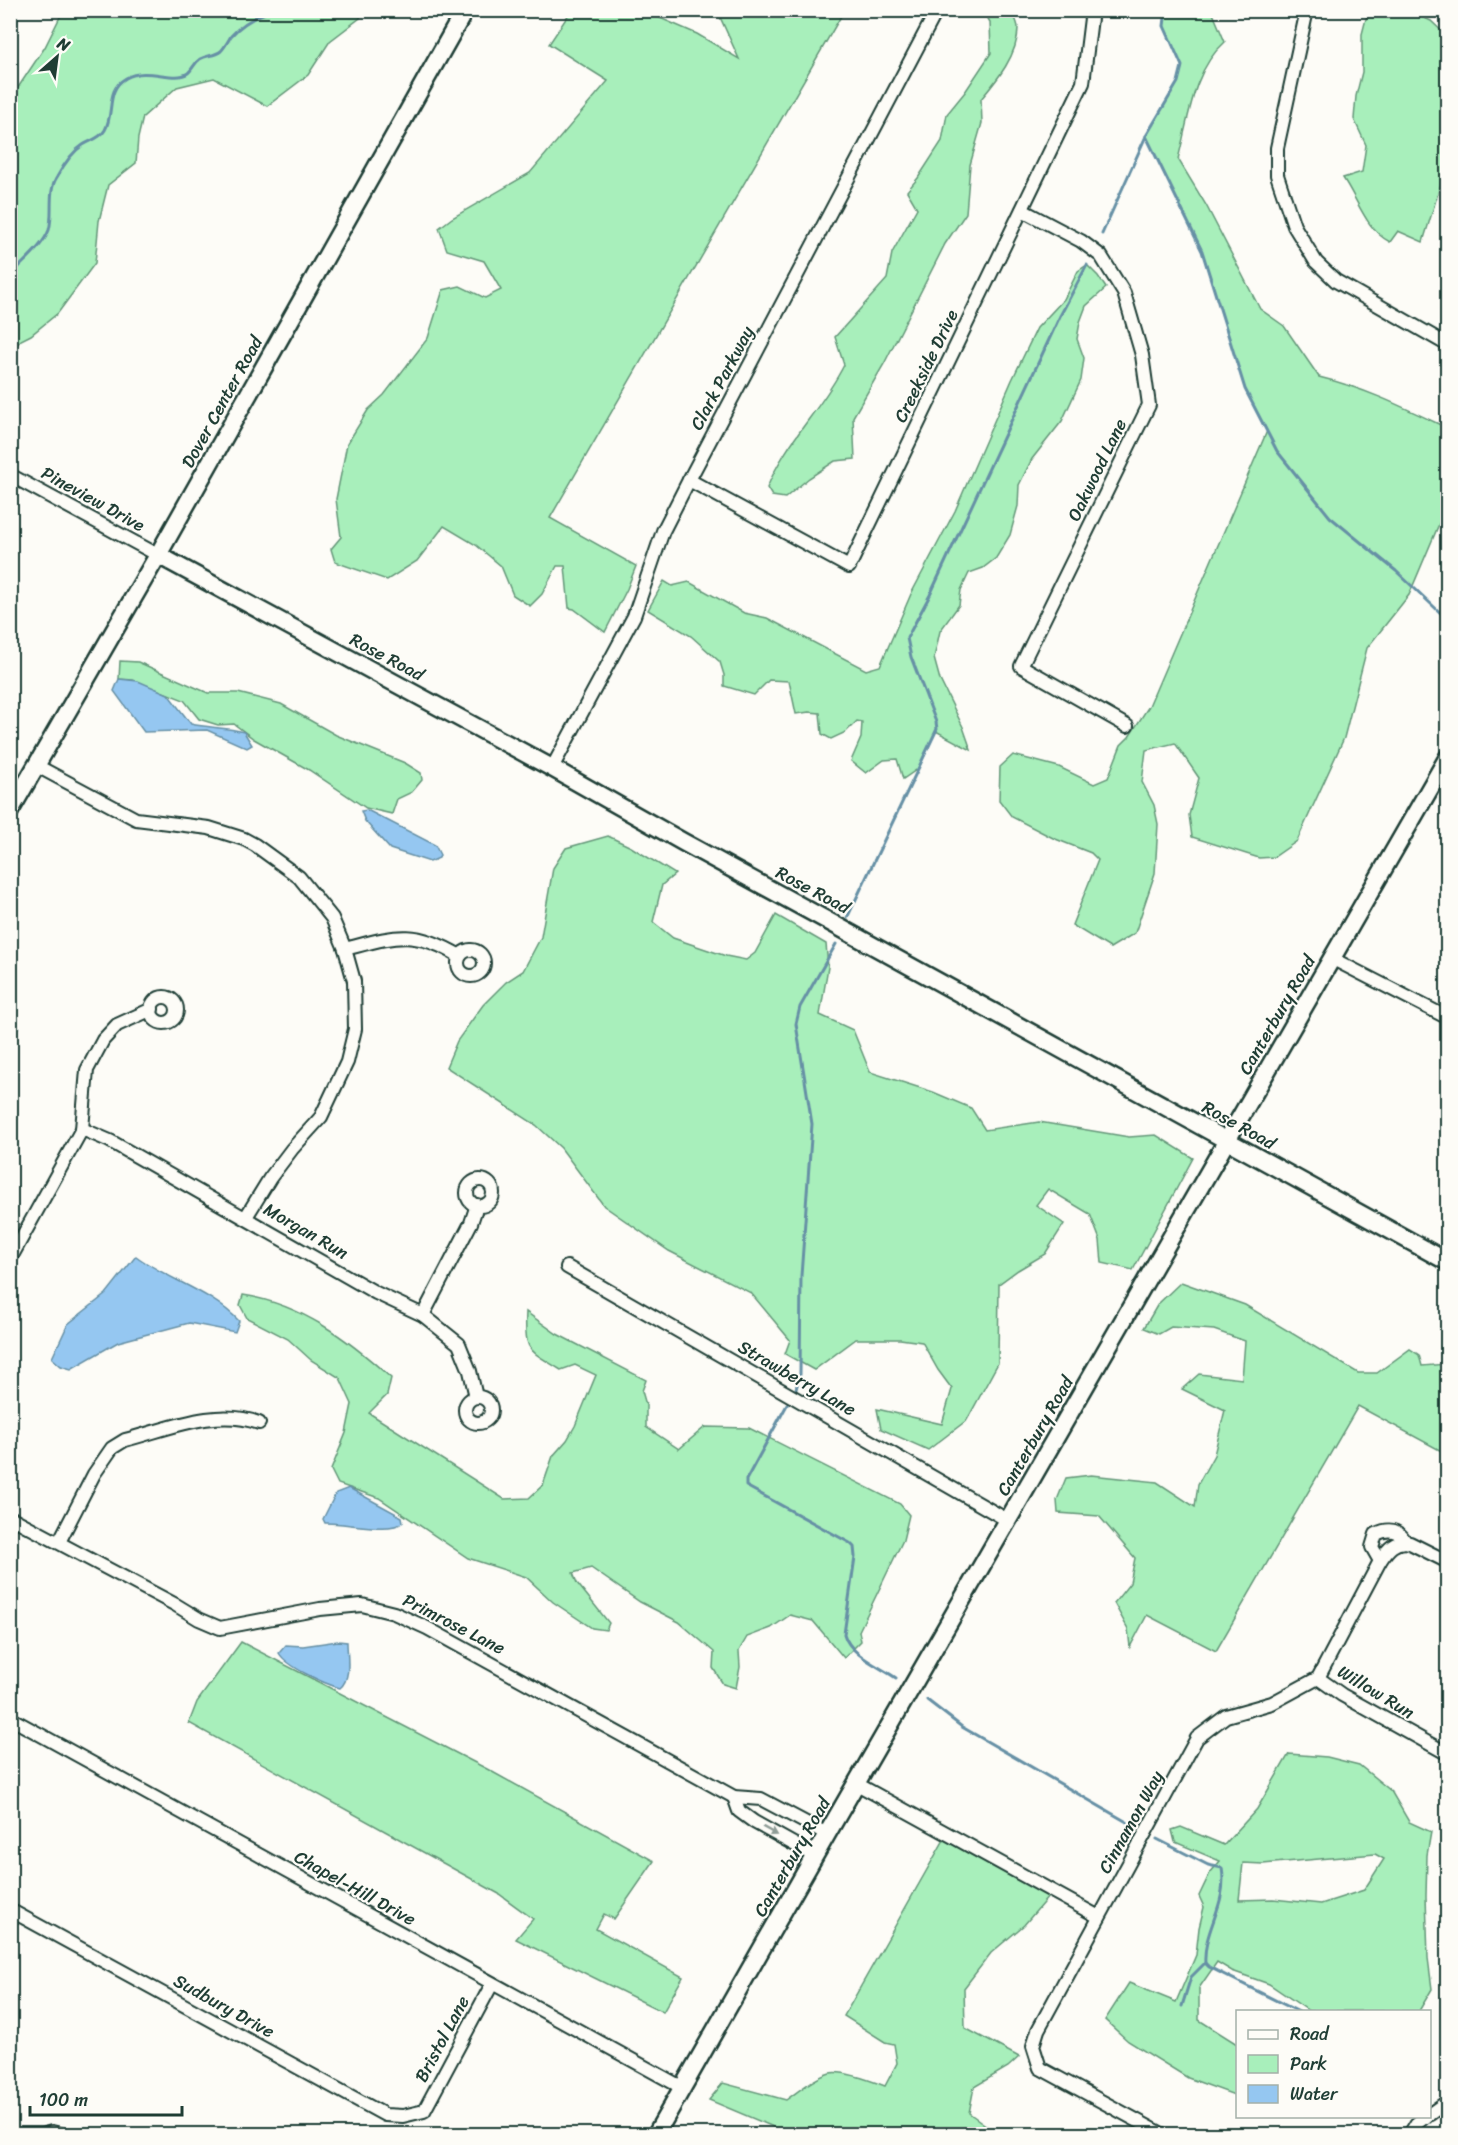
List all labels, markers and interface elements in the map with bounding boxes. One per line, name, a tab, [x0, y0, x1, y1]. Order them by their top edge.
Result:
north arrow	[27, 27, 87, 87]
text: N	[51, 28, 76, 60]
street label: Creekside Drive	[885, 304, 967, 428]
street label: Clark Parkway	[681, 319, 763, 436]
street label: Dover Center Road	[172, 329, 272, 474]
street label: Oakwood Lane	[1058, 413, 1136, 527]
street label: Pineview Drive	[35, 457, 151, 541]
street label: Rose Road	[344, 624, 431, 691]
street label: Rose Road	[770, 857, 857, 924]
street label: Canterbury Road	[1230, 948, 1325, 1081]
street label: Rose Road	[1196, 1091, 1283, 1159]
street label: Morgan Run	[257, 1194, 355, 1269]
street label: Strawberry Lane	[732, 1331, 862, 1425]
street label: Canterbury Road	[988, 1369, 1083, 1502]
street label: Primrose Lane	[397, 1584, 511, 1664]
street label: Willow Run	[1331, 1656, 1421, 1728]
street label: Cinnamon Way	[1089, 1764, 1173, 1880]
street label: Canterbury Road	[745, 1790, 840, 1923]
one-way arrow	[762, 1826, 778, 1837]
street label: Chapel-Hill Drive	[288, 1841, 422, 1935]
street label: Sudbury Drive	[167, 1965, 281, 2047]
street label: Bristol Lane	[406, 1990, 478, 2088]
legend	[1236, 2010, 1431, 2118]
text: Road	[1290, 2018, 1330, 2050]
text: Park	[1290, 2048, 1327, 2080]
text: Water	[1290, 2078, 1339, 2110]
scale bar	[30, 2079, 182, 2117]
text: 100 m	[39, 2084, 88, 2116]

